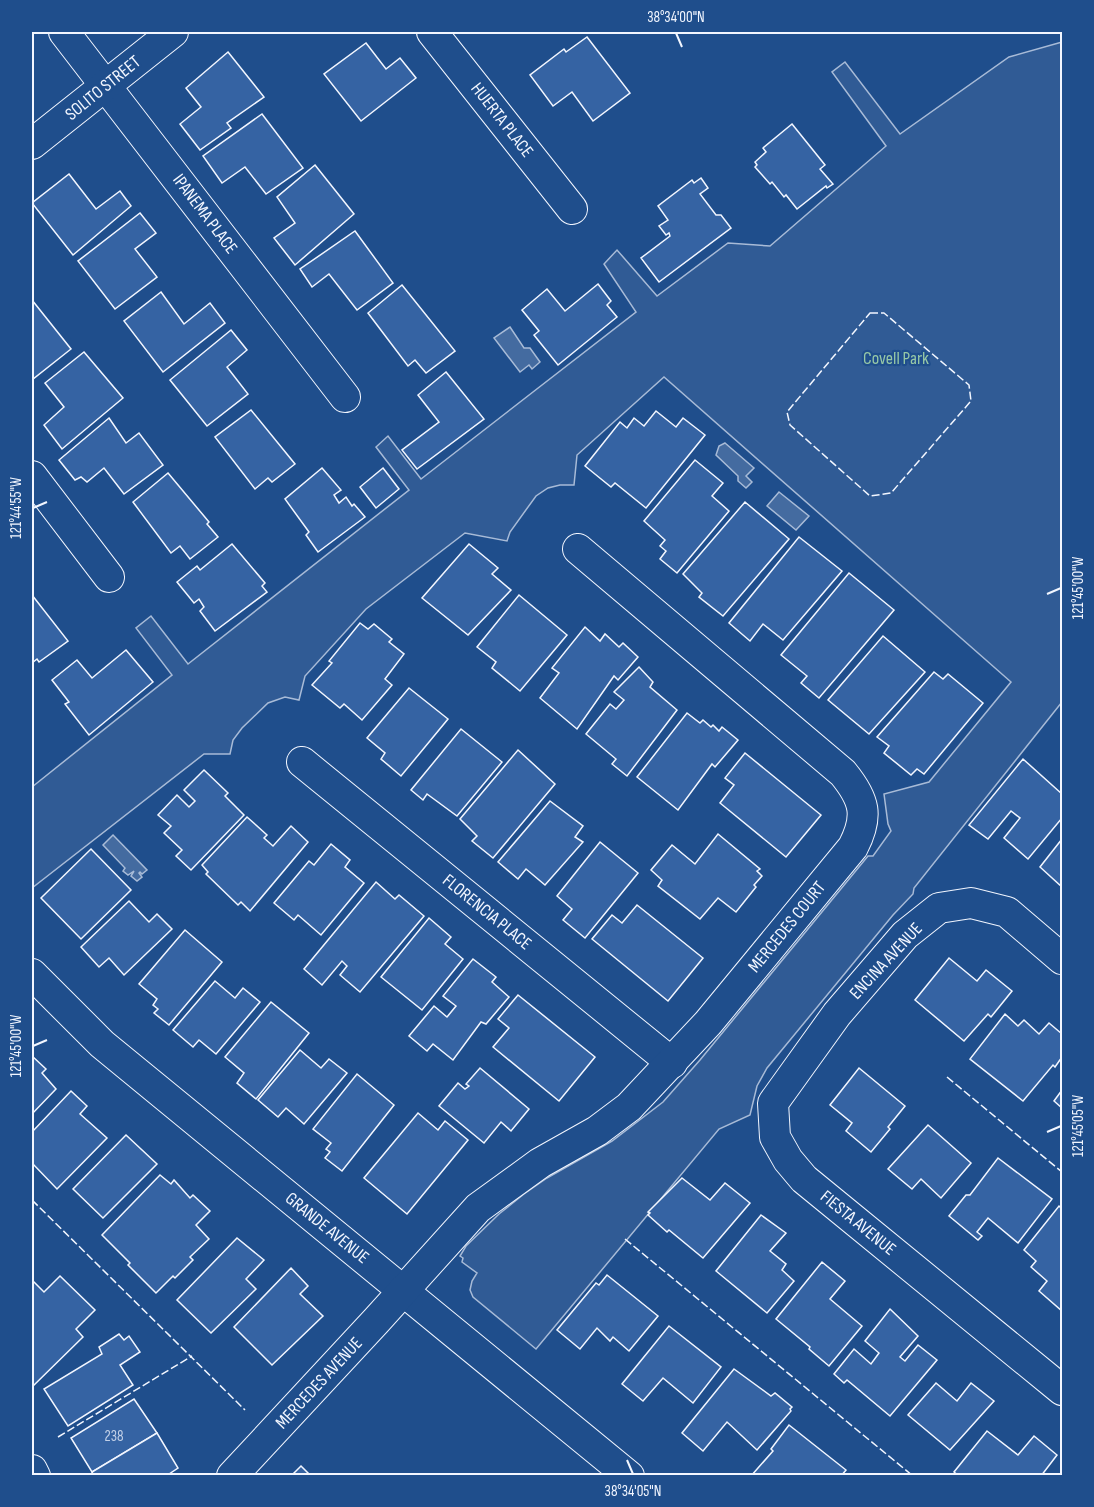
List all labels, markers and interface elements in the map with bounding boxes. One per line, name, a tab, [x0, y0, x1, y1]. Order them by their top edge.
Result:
text: 38°34'00"N	[647, 8, 705, 27]
street label: SOLITO STREET	[61, 51, 145, 125]
street label: HUERTA PLACE	[466, 79, 538, 161]
street label: IPANEMA PLACE	[168, 170, 242, 258]
park label: Covell Park	[863, 348, 929, 369]
text: 121°44'55"W	[7, 477, 26, 539]
text: 121°45'00"W	[1069, 556, 1088, 619]
street label: FLORENCIA PLACE	[438, 870, 536, 954]
street label: MERCEDES COURT	[744, 877, 830, 977]
street label: ENCINA AVENUE	[845, 918, 927, 1004]
text: 121°45'00"W	[7, 1014, 26, 1077]
text: 121°45'05"W	[1069, 1095, 1088, 1157]
street label: FIESTA AVENUE	[816, 1186, 900, 1260]
street label: GRANDE AVENUE	[281, 1188, 373, 1268]
street label: MERCEDES AVENUE	[271, 1333, 367, 1433]
house number: 238	[104, 1427, 124, 1446]
text: 38°34'05"N	[605, 1482, 661, 1501]

